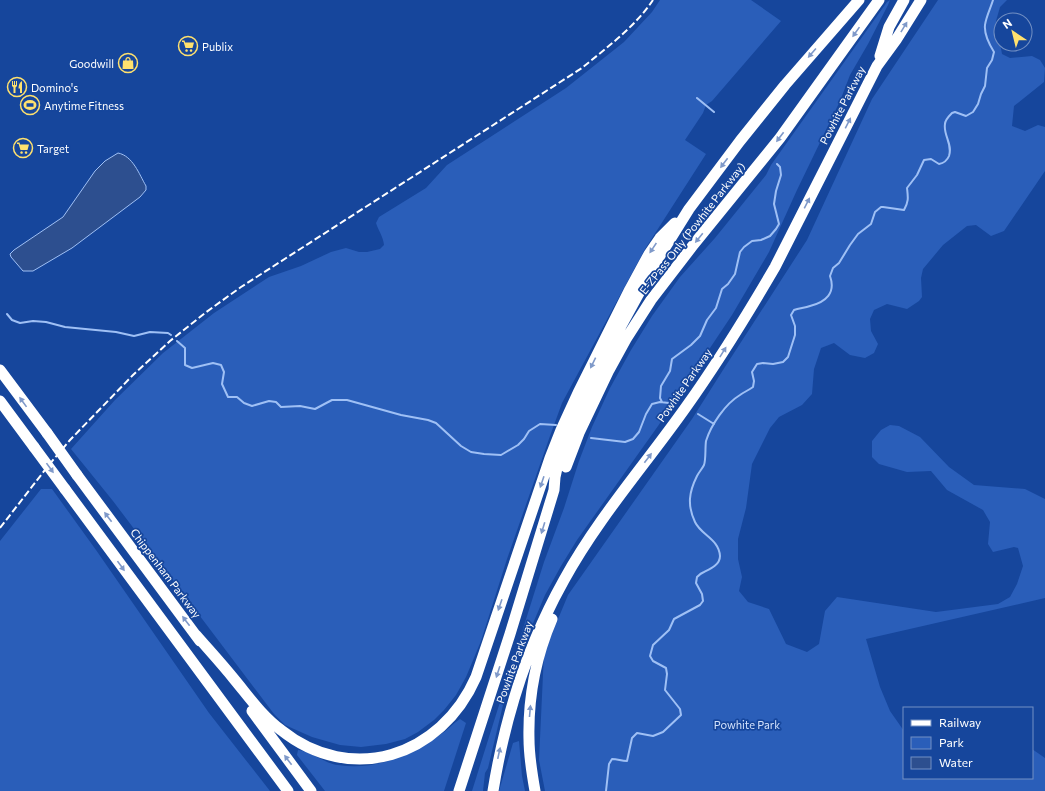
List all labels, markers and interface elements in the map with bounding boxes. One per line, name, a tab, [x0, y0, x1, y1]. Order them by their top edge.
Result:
north arrow	[993, 12, 1033, 52]
text: N	[1000, 16, 1014, 31]
one-way arrow	[900, 21, 907, 33]
one-way arrow	[852, 26, 860, 37]
supermarket icon: Publix	[177, 35, 199, 57]
place label: Publix	[202, 40, 233, 53]
one-way arrow	[808, 49, 817, 58]
shop icon: Goodwill	[117, 52, 139, 74]
place label: Goodwill	[69, 57, 114, 70]
street label: Powhite Parkway	[817, 63, 868, 146]
restaurant icon: Domino's	[6, 76, 28, 98]
place label: Domino's	[31, 81, 78, 94]
sports icon: Anytime Fitness	[19, 94, 41, 116]
place label: Anytime Fitness	[44, 99, 124, 112]
one-way arrow	[845, 117, 851, 128]
one-way arrow	[776, 132, 785, 143]
supermarket icon: Target	[12, 137, 34, 159]
place label: Target	[37, 142, 70, 155]
one-way arrow	[719, 157, 728, 168]
street label: E-ZPass Only (Powhite Parkway)	[637, 160, 747, 296]
one-way arrow	[804, 198, 810, 209]
one-way arrow	[694, 233, 703, 244]
one-way arrow	[649, 242, 657, 253]
street label: Powhite Parkway	[654, 346, 714, 424]
one-way arrow	[719, 346, 726, 358]
one-way arrow	[590, 357, 596, 368]
one-way arrow	[19, 396, 28, 407]
one-way arrow	[644, 453, 652, 463]
one-way arrow	[45, 463, 54, 474]
one-way arrow	[539, 476, 545, 488]
one-way arrow	[104, 512, 112, 523]
one-way arrow	[540, 522, 546, 534]
street label: Chippenham Parkway	[128, 526, 204, 621]
one-way arrow	[117, 561, 125, 571]
one-way arrow	[497, 600, 503, 612]
one-way arrow	[182, 616, 190, 627]
street label: Powhite Parkway	[493, 619, 535, 705]
one-way arrow	[495, 666, 501, 678]
one-way arrow	[526, 704, 533, 717]
legend	[903, 707, 1033, 779]
text: Railway	[939, 715, 981, 729]
park label: Powhite Park	[714, 718, 780, 731]
text: Park	[939, 735, 965, 749]
one-way arrow	[497, 746, 503, 759]
one-way arrow	[284, 754, 292, 765]
text: Water	[939, 755, 973, 769]

